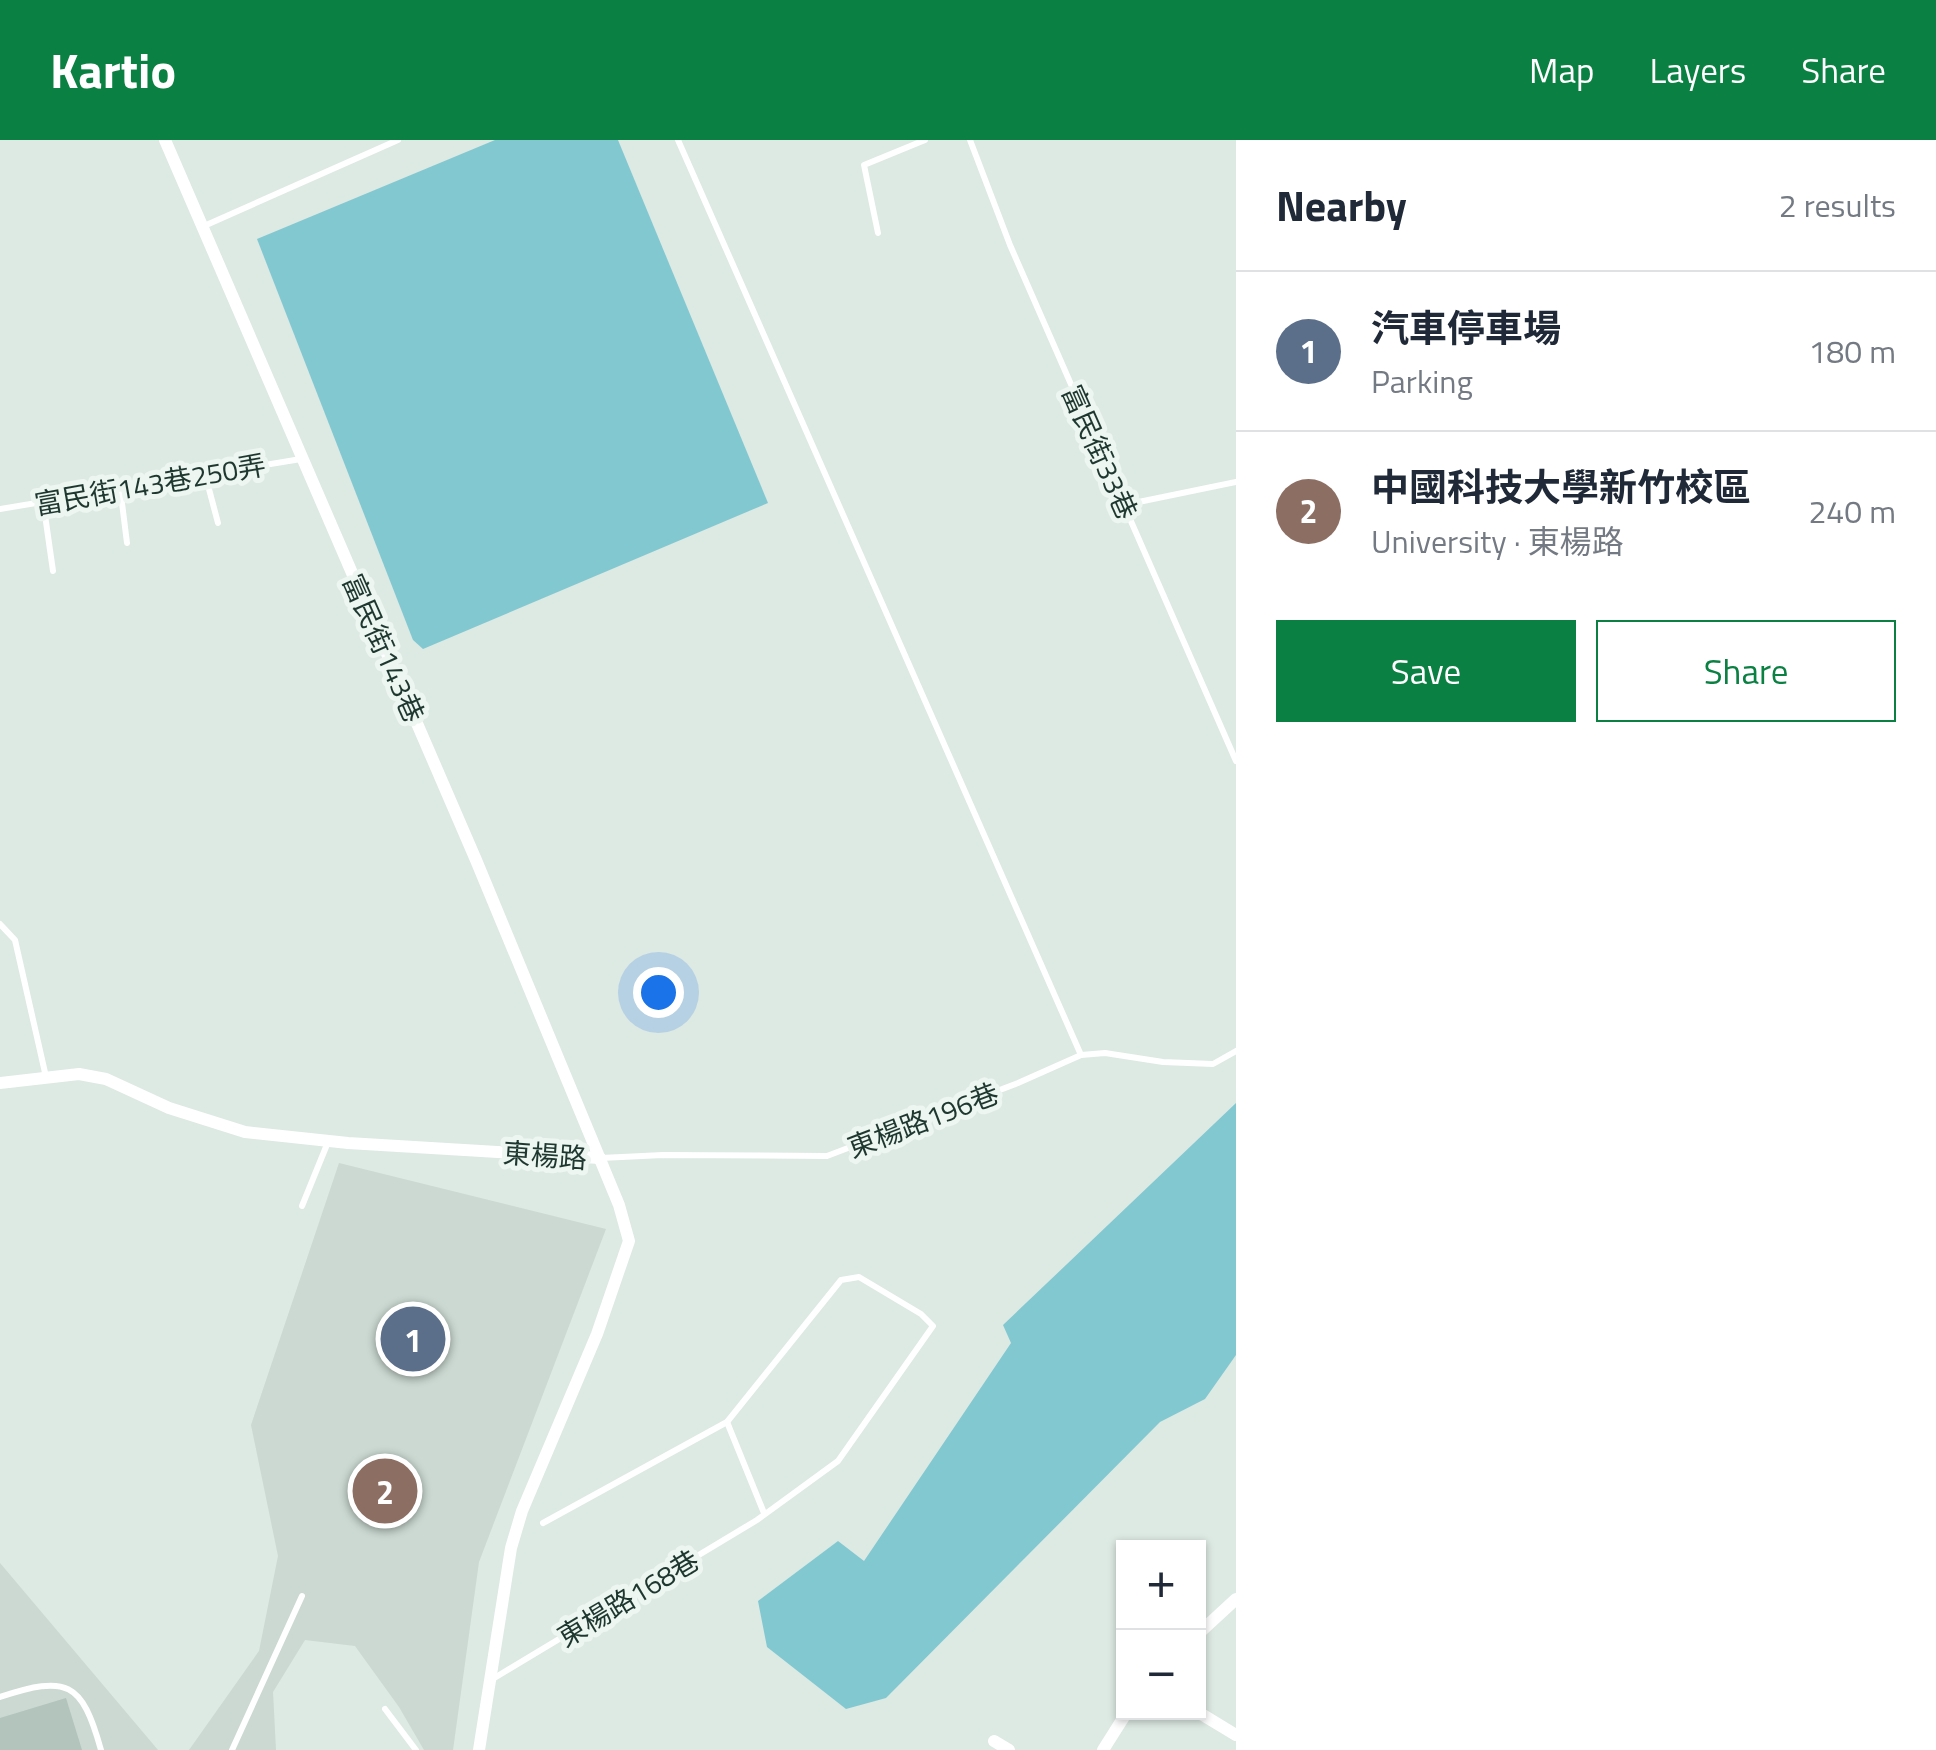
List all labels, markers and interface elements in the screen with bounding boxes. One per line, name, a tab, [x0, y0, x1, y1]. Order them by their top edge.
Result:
text: Kartio	[50, 34, 176, 107]
text: Map	[1529, 43, 1594, 97]
text: Layers	[1649, 43, 1746, 97]
text: Share	[1801, 43, 1886, 97]
text: Nearby	[1276, 173, 1407, 237]
text: 2 results	[1779, 181, 1896, 229]
text: 汽車停車場	[1371, 299, 1561, 357]
text: 1	[1300, 327, 1317, 375]
text: 180 m	[1808, 327, 1896, 375]
text: Parking	[1371, 357, 1473, 405]
street label: 富民街33巷	[1051, 378, 1149, 526]
street label: 富民街143巷250弄	[31, 443, 269, 525]
text: 中國科技大學新竹校區	[1371, 458, 1751, 516]
text: 2	[1300, 487, 1317, 535]
text: 240 m	[1808, 487, 1896, 535]
text: University · 東楊路	[1371, 517, 1624, 565]
street label: 富民街143巷	[332, 567, 436, 729]
button: Save	[1276, 620, 1576, 722]
button: Share	[1596, 620, 1896, 722]
your location	[633, 967, 684, 1018]
street label: 東楊路196巷	[841, 1071, 1005, 1169]
street label: 東楊路	[502, 1131, 588, 1179]
pin: 1	[380, 1302, 446, 1376]
pin: 2	[352, 1454, 418, 1528]
street label: 東楊路168巷	[549, 1539, 707, 1657]
map controls	[1116, 1540, 1206, 1720]
button: +	[1116, 1540, 1206, 1630]
button: −	[1116, 1630, 1206, 1720]

